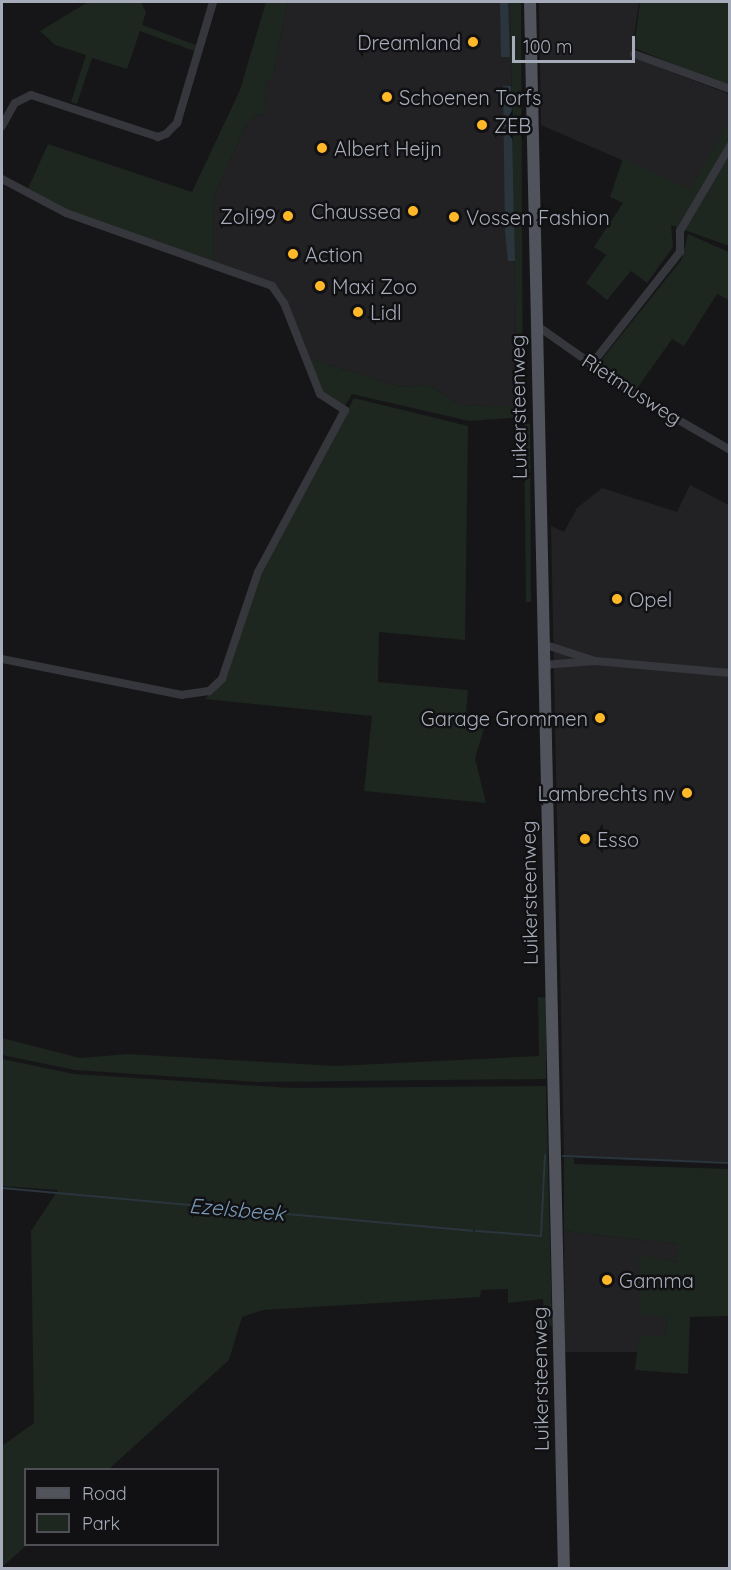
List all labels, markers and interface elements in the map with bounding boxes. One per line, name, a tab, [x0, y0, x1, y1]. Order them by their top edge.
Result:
scale bar	[515, 24, 638, 62]
place label: Dreamland	[357, 30, 461, 54]
marker: Dreamland	[466, 35, 480, 49]
text: 100 m	[523, 35, 572, 58]
place label: Schoenen Torfs	[399, 85, 541, 109]
marker: Schoenen Torfs	[380, 90, 394, 104]
place label: ZEB	[494, 113, 531, 137]
marker: ZEB	[475, 118, 489, 132]
place label: Albert Heijn	[334, 136, 442, 160]
marker: Albert Heijn	[315, 141, 329, 155]
place label: Chaussea	[311, 199, 401, 223]
place label: Zoli99	[220, 204, 276, 228]
marker: Chaussea	[406, 204, 420, 218]
place label: Vossen Fashion	[466, 205, 610, 229]
marker: Zoli99	[281, 209, 295, 223]
marker: Vossen Fashion	[447, 210, 461, 224]
place label: Action	[305, 242, 363, 266]
marker: Action	[286, 247, 300, 261]
place label: Maxi Zoo	[332, 274, 417, 298]
marker: Maxi Zoo	[313, 279, 327, 293]
place label: Lidl	[370, 300, 402, 324]
marker: Lidl	[351, 305, 365, 319]
street label: Luikersteenweg	[505, 335, 531, 479]
street label: Rietmusweg	[578, 348, 686, 430]
place label: Opel	[629, 587, 672, 611]
marker: Opel	[610, 592, 624, 606]
place label: Garage Grommen	[421, 706, 588, 730]
marker: Garage Grommen	[593, 711, 607, 725]
place label: Lambrechts nv	[538, 781, 675, 805]
marker: Lambrechts nv	[680, 786, 694, 800]
street label: Luikersteenweg	[516, 821, 542, 965]
place label: Esso	[597, 827, 639, 851]
marker: Esso	[578, 832, 592, 846]
water label: Ezelsbeek	[188, 1192, 286, 1226]
place label: Gamma	[619, 1268, 694, 1292]
marker: Gamma	[600, 1273, 614, 1287]
street label: Luikersteenweg	[527, 1307, 553, 1451]
legend	[24, 1468, 219, 1546]
text: Road	[82, 1482, 127, 1505]
text: Park	[82, 1512, 120, 1535]

